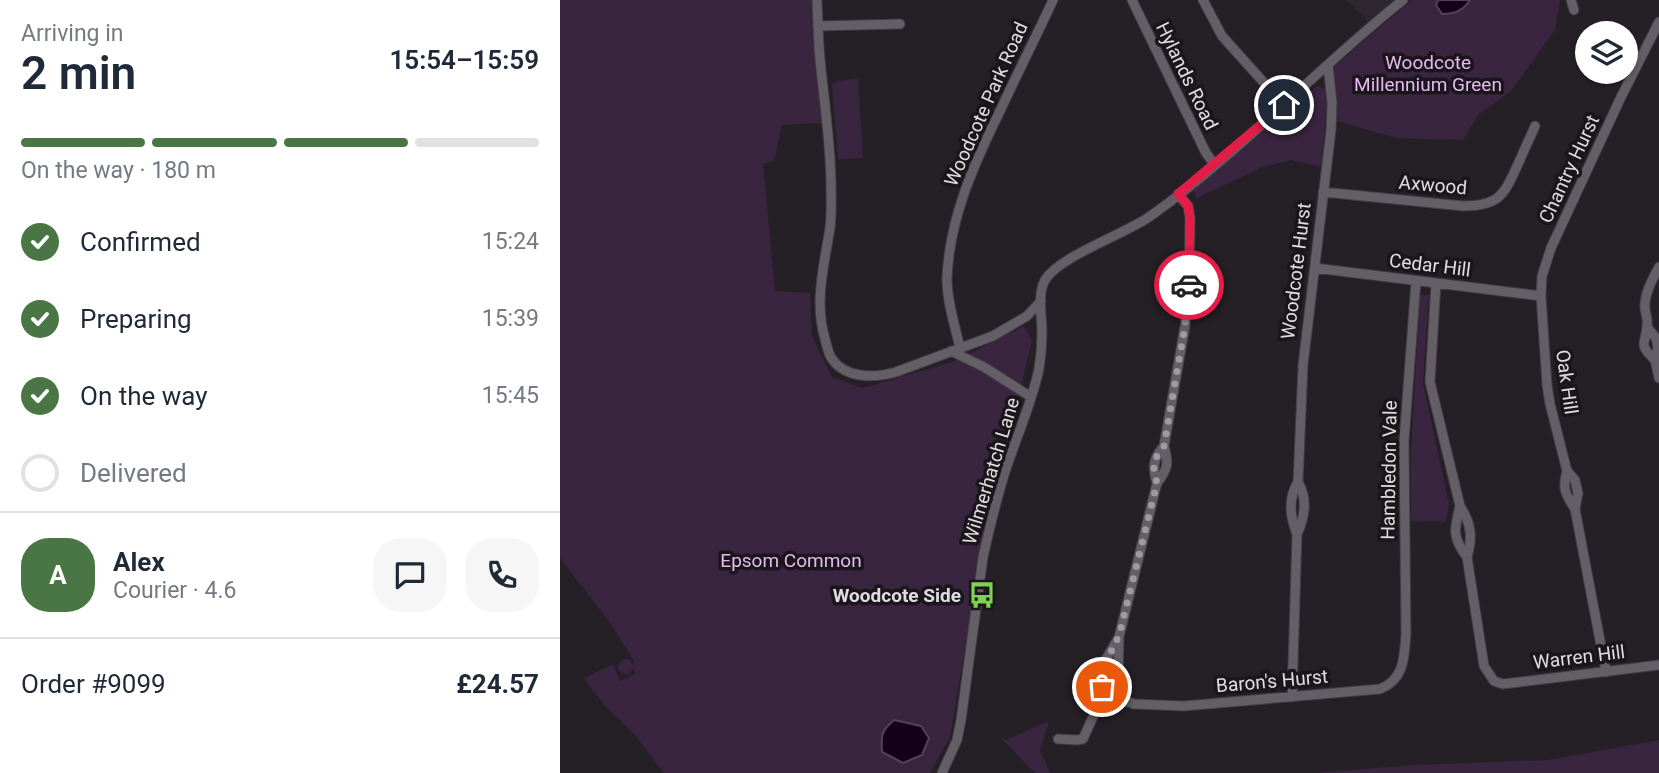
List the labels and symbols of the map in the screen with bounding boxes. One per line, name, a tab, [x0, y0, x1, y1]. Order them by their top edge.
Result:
street label: Woodcote Park Road	[939, 18, 1033, 190]
street label: Hylands Road	[1151, 18, 1223, 134]
park label: Woodcote Millennium Green	[1354, 51, 1502, 96]
pin	[1254, 75, 1314, 135]
street label: Chantry Hurst	[1534, 111, 1604, 227]
street label: Axwood	[1398, 171, 1468, 199]
street label: Woodcote Hurst	[1276, 201, 1316, 341]
street label: Cedar Hill	[1388, 249, 1472, 281]
courier	[1154, 250, 1224, 320]
street label: Oak Hill	[1551, 348, 1583, 416]
street label: Wilmerhatch Lane	[958, 395, 1024, 547]
street label: Hambledon Vale	[1376, 400, 1402, 540]
park label: Epsom Common	[720, 549, 862, 572]
bus stop icon: Woodcote Side	[967, 580, 997, 610]
place label: Woodcote Side	[833, 584, 961, 607]
street label: Warren Hill	[1532, 640, 1626, 674]
pin	[1072, 657, 1132, 717]
street label: Baron's Hurst	[1215, 665, 1329, 697]

